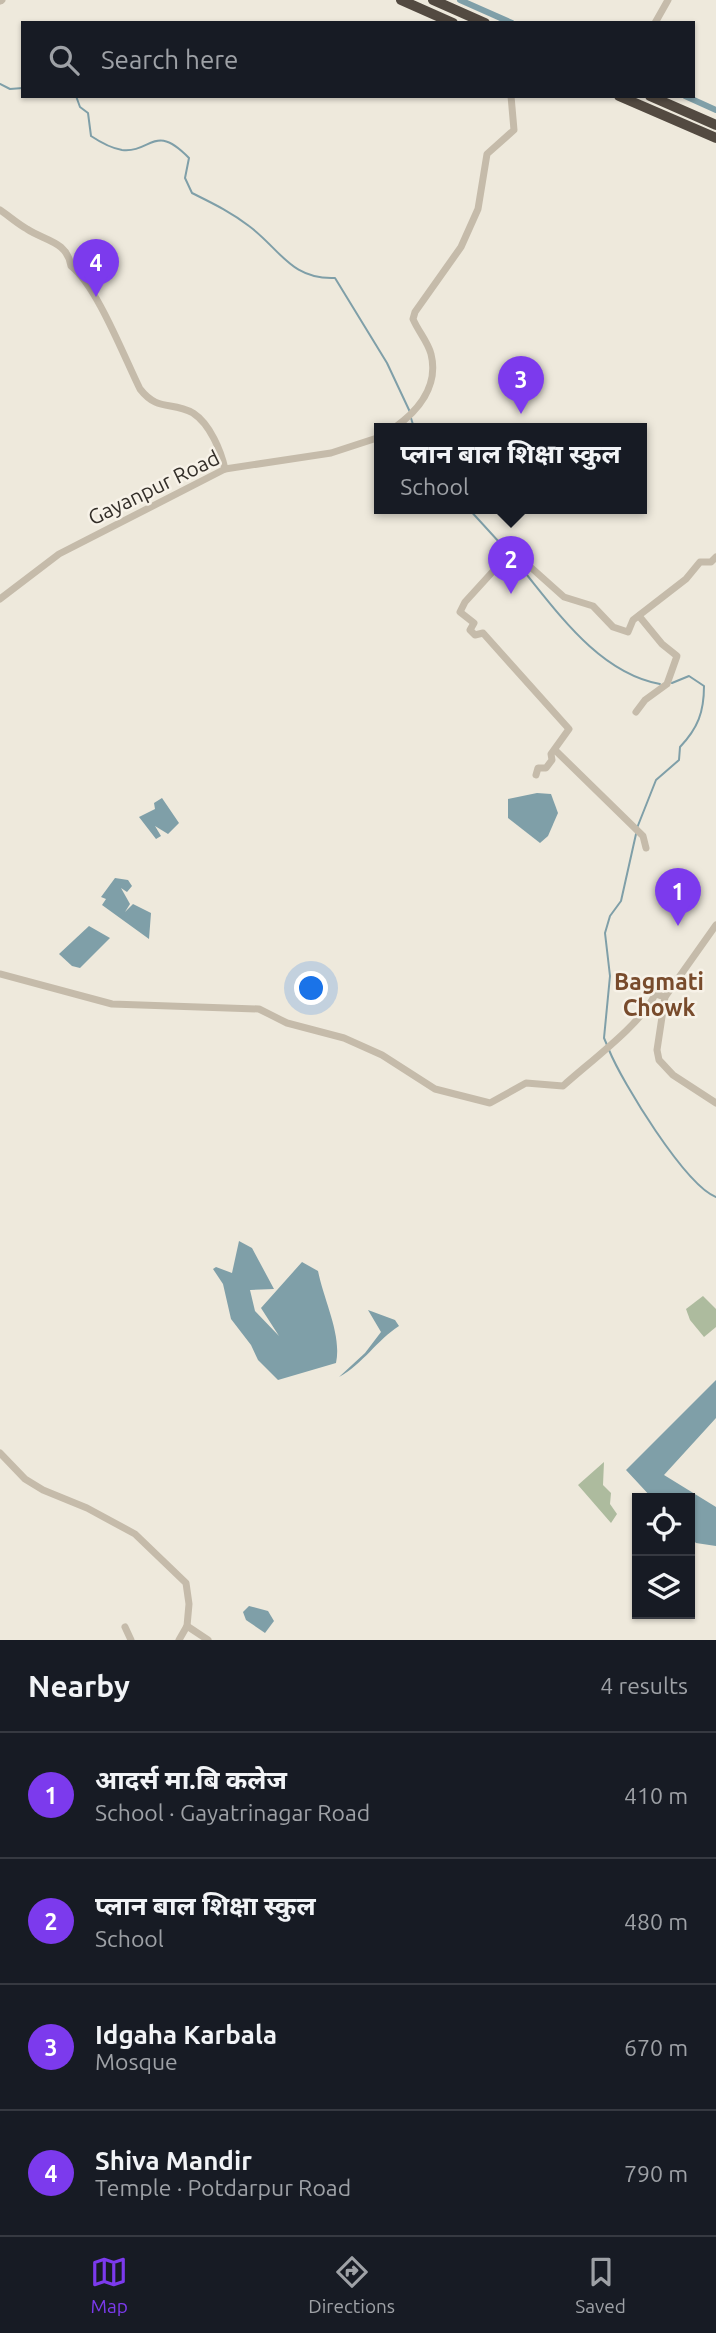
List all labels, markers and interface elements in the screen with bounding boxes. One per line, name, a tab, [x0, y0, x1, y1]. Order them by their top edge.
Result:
search box	[21, 21, 695, 98]
icon: search	[45, 41, 83, 79]
text: Search here	[101, 45, 238, 74]
pin: 4	[73, 239, 119, 297]
pin: 3	[498, 356, 544, 414]
popup	[374, 423, 647, 514]
text: प्लान बाल शिक्षा स्कुल	[400, 439, 621, 468]
street label: Gayanpur Road	[84, 445, 223, 529]
text: School	[400, 474, 469, 499]
pin: 2	[488, 536, 534, 594]
pin: 1	[655, 868, 701, 926]
district label: Bagmati Chowk	[614, 969, 704, 1020]
your location	[294, 971, 328, 1005]
map controls	[632, 1493, 695, 1619]
button: locate	[632, 1493, 695, 1556]
button: layers	[632, 1556, 695, 1619]
text: Nearby	[28, 1669, 130, 1703]
text: 4 results	[600, 1673, 688, 1698]
text: आदर्स मा.बि कलेज	[95, 1765, 287, 1794]
text: 1	[45, 1783, 57, 1808]
text: 410 m	[624, 1783, 688, 1808]
text: School · Gayatrinagar Road	[95, 1800, 370, 1825]
text: प्लान बाल शिक्षा स्कुल	[95, 1891, 316, 1920]
text: 2	[45, 1909, 57, 1934]
text: 480 m	[624, 1909, 688, 1934]
text: School	[95, 1926, 164, 1951]
text: Idgaha Karbala	[95, 2020, 277, 2049]
text: 3	[45, 2035, 57, 2060]
text: 670 m	[624, 2035, 688, 2060]
text: Mosque	[95, 2049, 178, 2074]
text: Shiva Mandir	[95, 2146, 252, 2175]
text: 4	[45, 2161, 57, 2186]
text: 790 m	[624, 2161, 688, 2186]
text: Temple · Potdarpur Road	[95, 2175, 351, 2200]
tab: Map	[90, 2253, 128, 2317]
tab: Directions	[308, 2253, 395, 2317]
tab: Saved	[575, 2253, 626, 2317]

